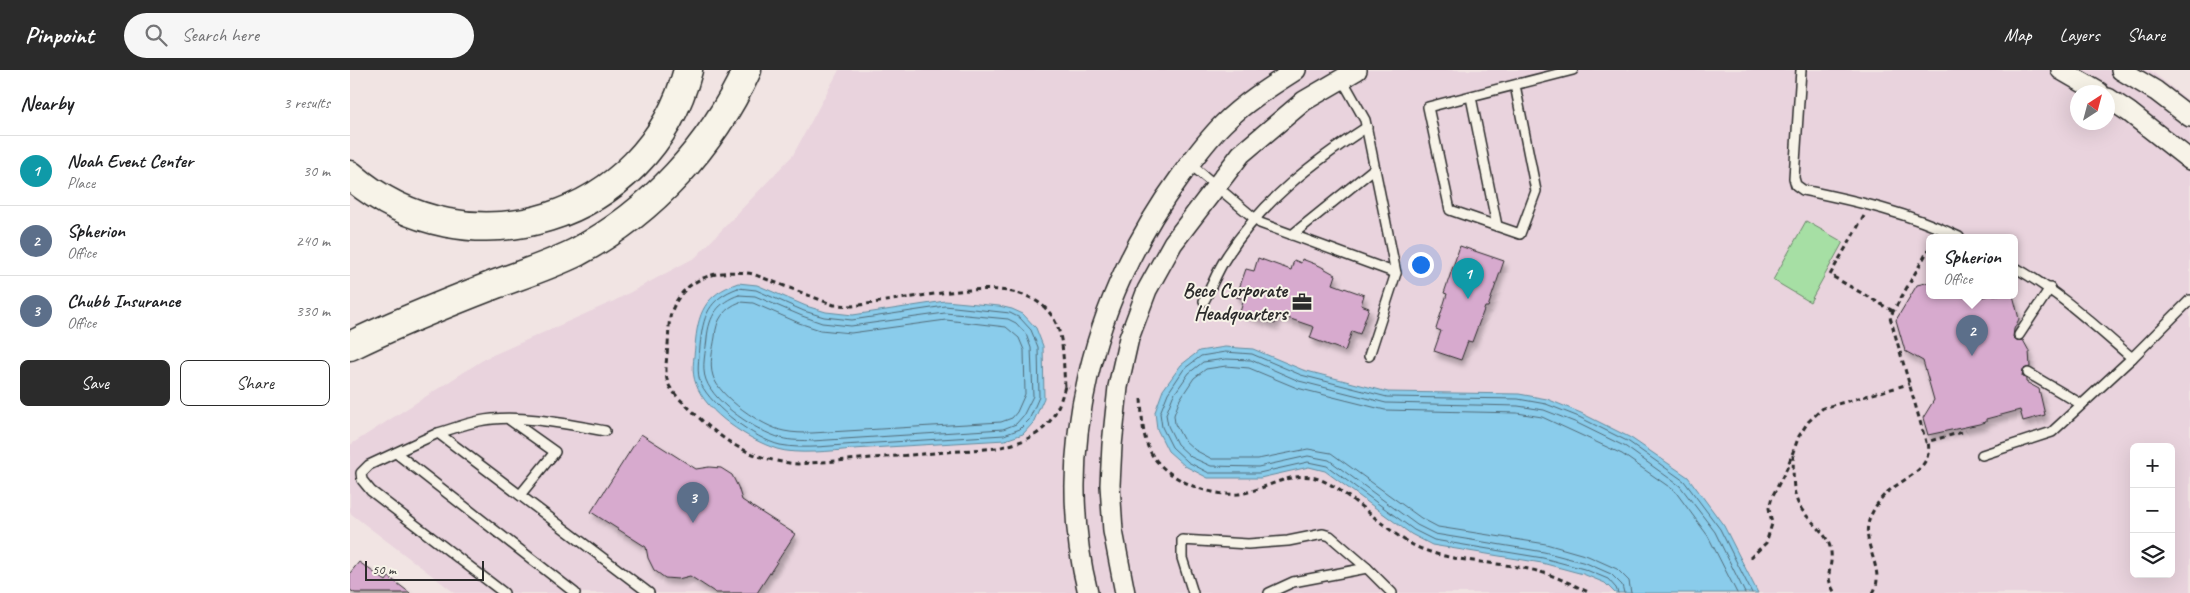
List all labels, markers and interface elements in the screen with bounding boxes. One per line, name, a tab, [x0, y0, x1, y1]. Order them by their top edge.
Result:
search box	[124, 13, 474, 58]
text: Pinpoint	[25, 20, 94, 50]
icon: search	[142, 21, 170, 49]
text: Search here	[182, 23, 259, 47]
text: Map	[2004, 24, 2032, 46]
text: Layers	[2060, 24, 2099, 46]
text: Share	[2127, 24, 2165, 46]
north arrow	[2070, 85, 2115, 130]
text: Nearby	[20, 90, 73, 116]
text: 3 results	[283, 93, 330, 113]
text: Noah Event Center	[67, 149, 193, 173]
text: 1	[32, 161, 40, 181]
text: 30 m	[303, 161, 330, 181]
text: Place	[67, 173, 95, 193]
text: Spherion	[67, 219, 125, 243]
text: 2	[32, 231, 40, 251]
text: 240 m	[296, 231, 330, 251]
popup	[1926, 234, 2018, 299]
text: Office	[67, 243, 96, 263]
text: Spherion	[1943, 245, 2001, 269]
your location	[1408, 252, 1434, 278]
pin: 1	[1452, 258, 1484, 299]
text: Office	[1943, 269, 1972, 289]
place label: Beco Corporate Headquarters	[1183, 278, 1289, 326]
text: Chubb Insurance	[67, 289, 180, 313]
office icon: Beco Corporate Headquarters	[1291, 291, 1313, 313]
text: 3	[32, 301, 40, 321]
text: 330 m	[296, 301, 330, 321]
text: Office	[67, 313, 96, 333]
pin: 2	[1956, 315, 1988, 356]
button: Save	[20, 360, 170, 406]
button: Share	[180, 360, 330, 406]
map controls	[2130, 443, 2175, 578]
button: +	[2130, 443, 2175, 488]
pin: 3	[677, 482, 709, 523]
button: −	[2130, 488, 2175, 533]
button: layers	[2130, 533, 2175, 578]
scale bar	[365, 558, 484, 581]
text: 50 m	[372, 561, 396, 578]

